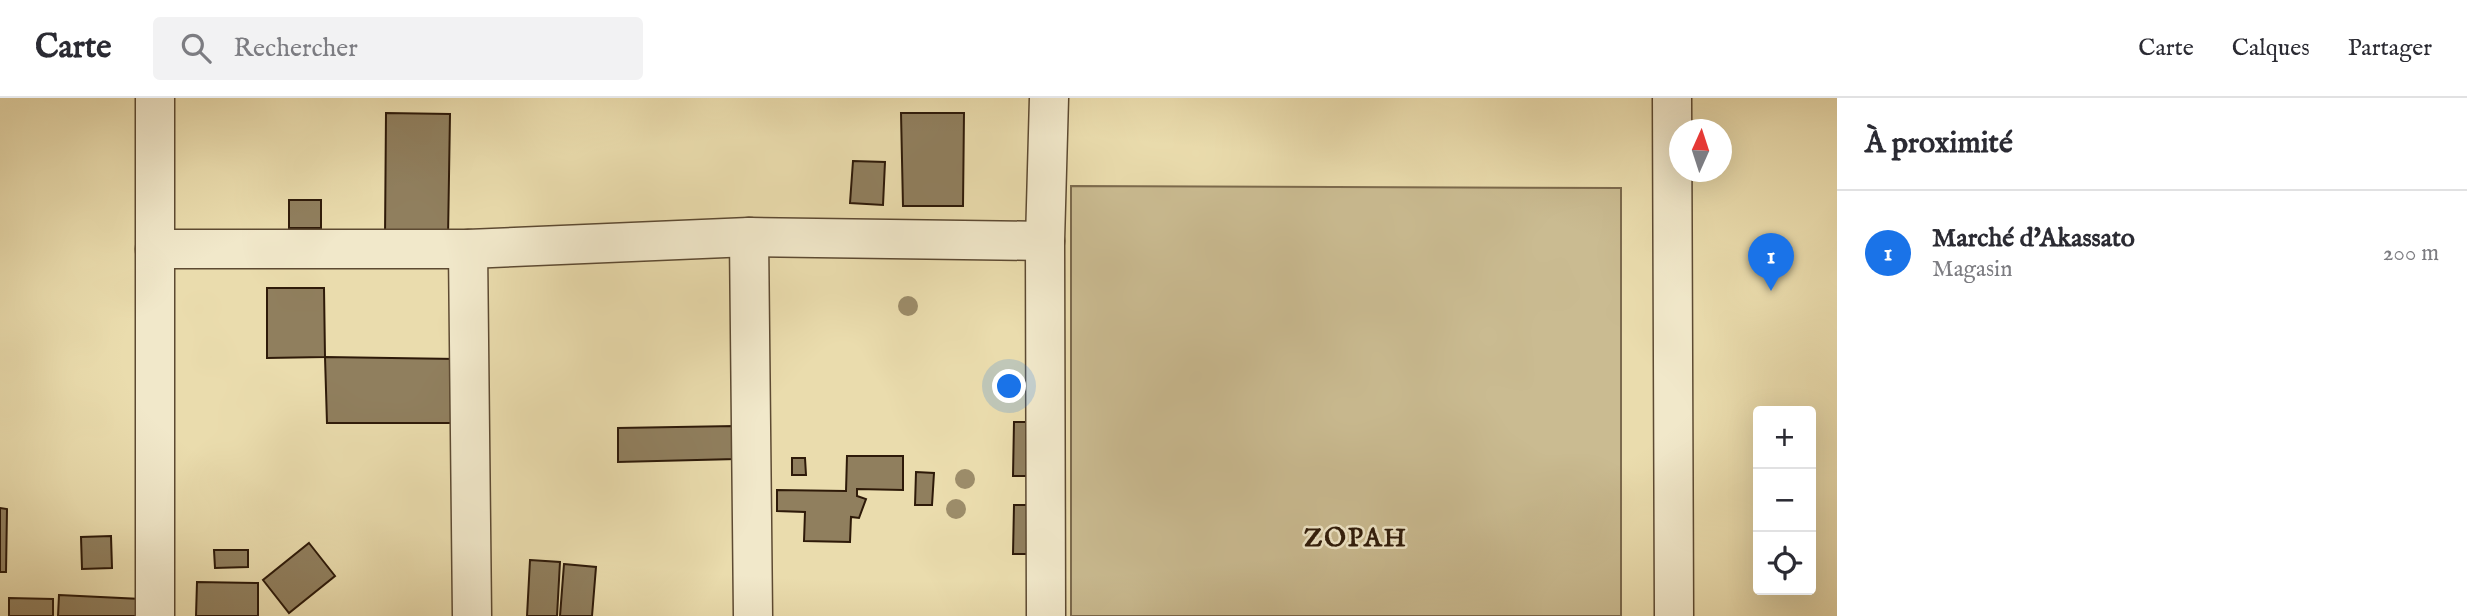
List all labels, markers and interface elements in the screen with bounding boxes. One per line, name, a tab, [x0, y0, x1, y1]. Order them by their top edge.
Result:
search box	[153, 17, 643, 80]
text: Carte	[35, 27, 111, 69]
icon: search	[177, 29, 215, 67]
text: Rechercher	[233, 32, 358, 65]
text: Carte	[2138, 33, 2194, 64]
text: Calques	[2232, 33, 2310, 64]
text: Partager	[2348, 33, 2432, 64]
north arrow	[1669, 119, 1732, 182]
text: À proximité	[1865, 125, 2013, 163]
text: Marché d'Akassato	[1932, 222, 2135, 255]
pin: 1	[1748, 233, 1794, 291]
text: 1	[1884, 239, 1892, 268]
text: 200 m	[2383, 239, 2439, 268]
text: Magasin	[1932, 255, 2012, 284]
your location	[992, 369, 1026, 403]
map controls	[1753, 406, 1816, 595]
button: +	[1753, 406, 1816, 469]
button: −	[1753, 469, 1816, 532]
district label: ZOPAH	[1304, 522, 1408, 555]
button: locate	[1753, 532, 1816, 595]

